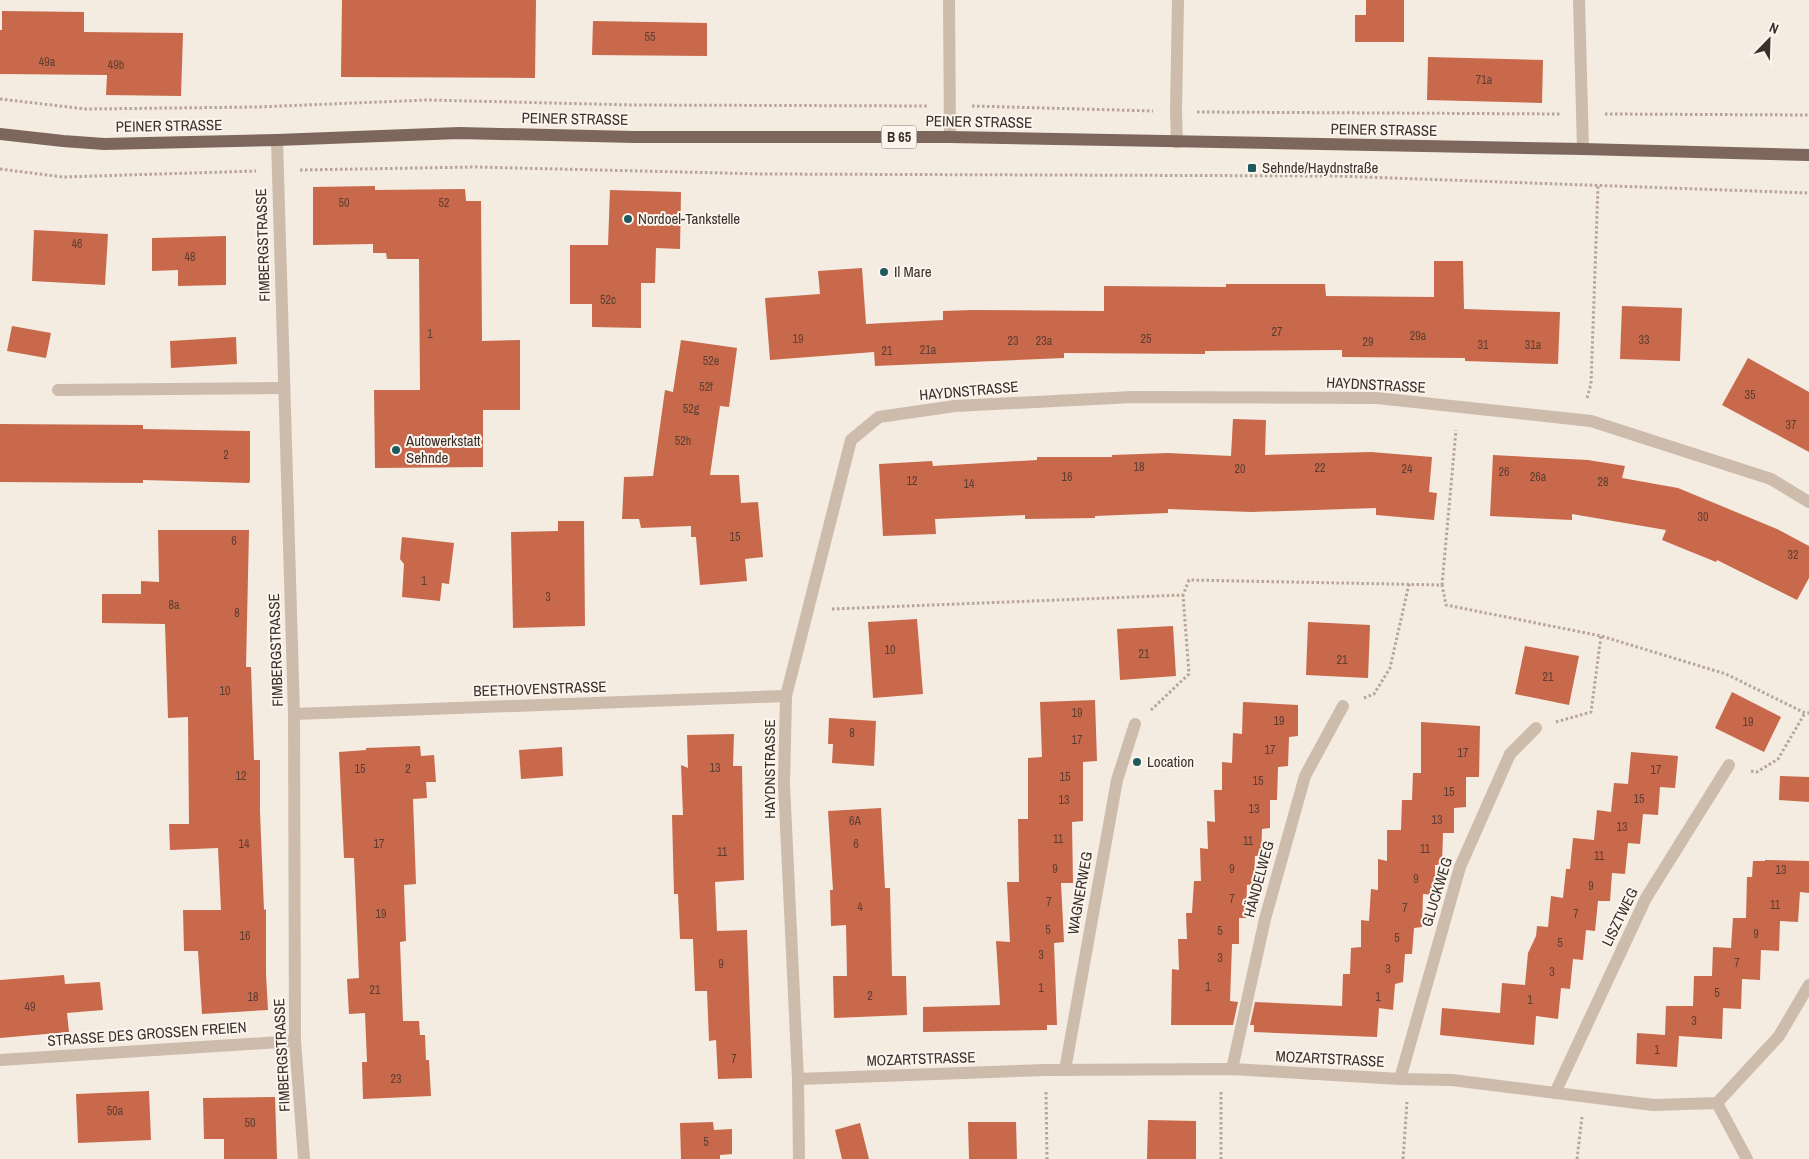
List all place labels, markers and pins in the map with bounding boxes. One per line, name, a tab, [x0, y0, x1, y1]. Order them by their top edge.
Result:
place label: Sehnde/Haydnstraße	[1262, 157, 1378, 178]
marker: Sehnde/Haydnstraße	[1246, 162, 1258, 174]
place label: Nordoel-Tankstelle	[638, 208, 740, 229]
marker: Nordoel-Tankstelle	[622, 213, 634, 225]
place label: Il Mare	[894, 261, 932, 282]
marker: Il Mare	[878, 266, 890, 278]
place label: Autowerkstatt Sehnde	[405, 430, 481, 468]
marker: Autowerkstatt Sehnde	[390, 444, 402, 456]
place label: Location	[1147, 751, 1194, 772]
marker: Location	[1131, 756, 1143, 768]

